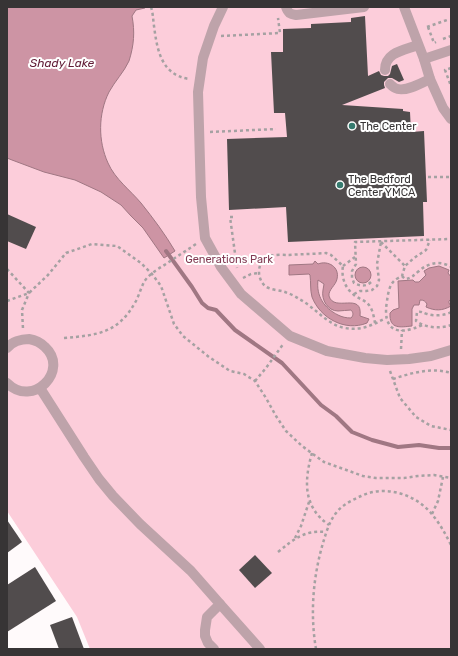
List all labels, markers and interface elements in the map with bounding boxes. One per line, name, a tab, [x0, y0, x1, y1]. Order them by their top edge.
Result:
water label: Shady Lake	[30, 56, 95, 70]
place label: The Center	[360, 120, 417, 133]
marker: The Center	[347, 121, 357, 131]
place label: The Bedford Center YMCA	[348, 173, 416, 199]
marker: The Bedford Center YMCA	[335, 180, 345, 190]
park label: Generations Park	[185, 253, 273, 266]

